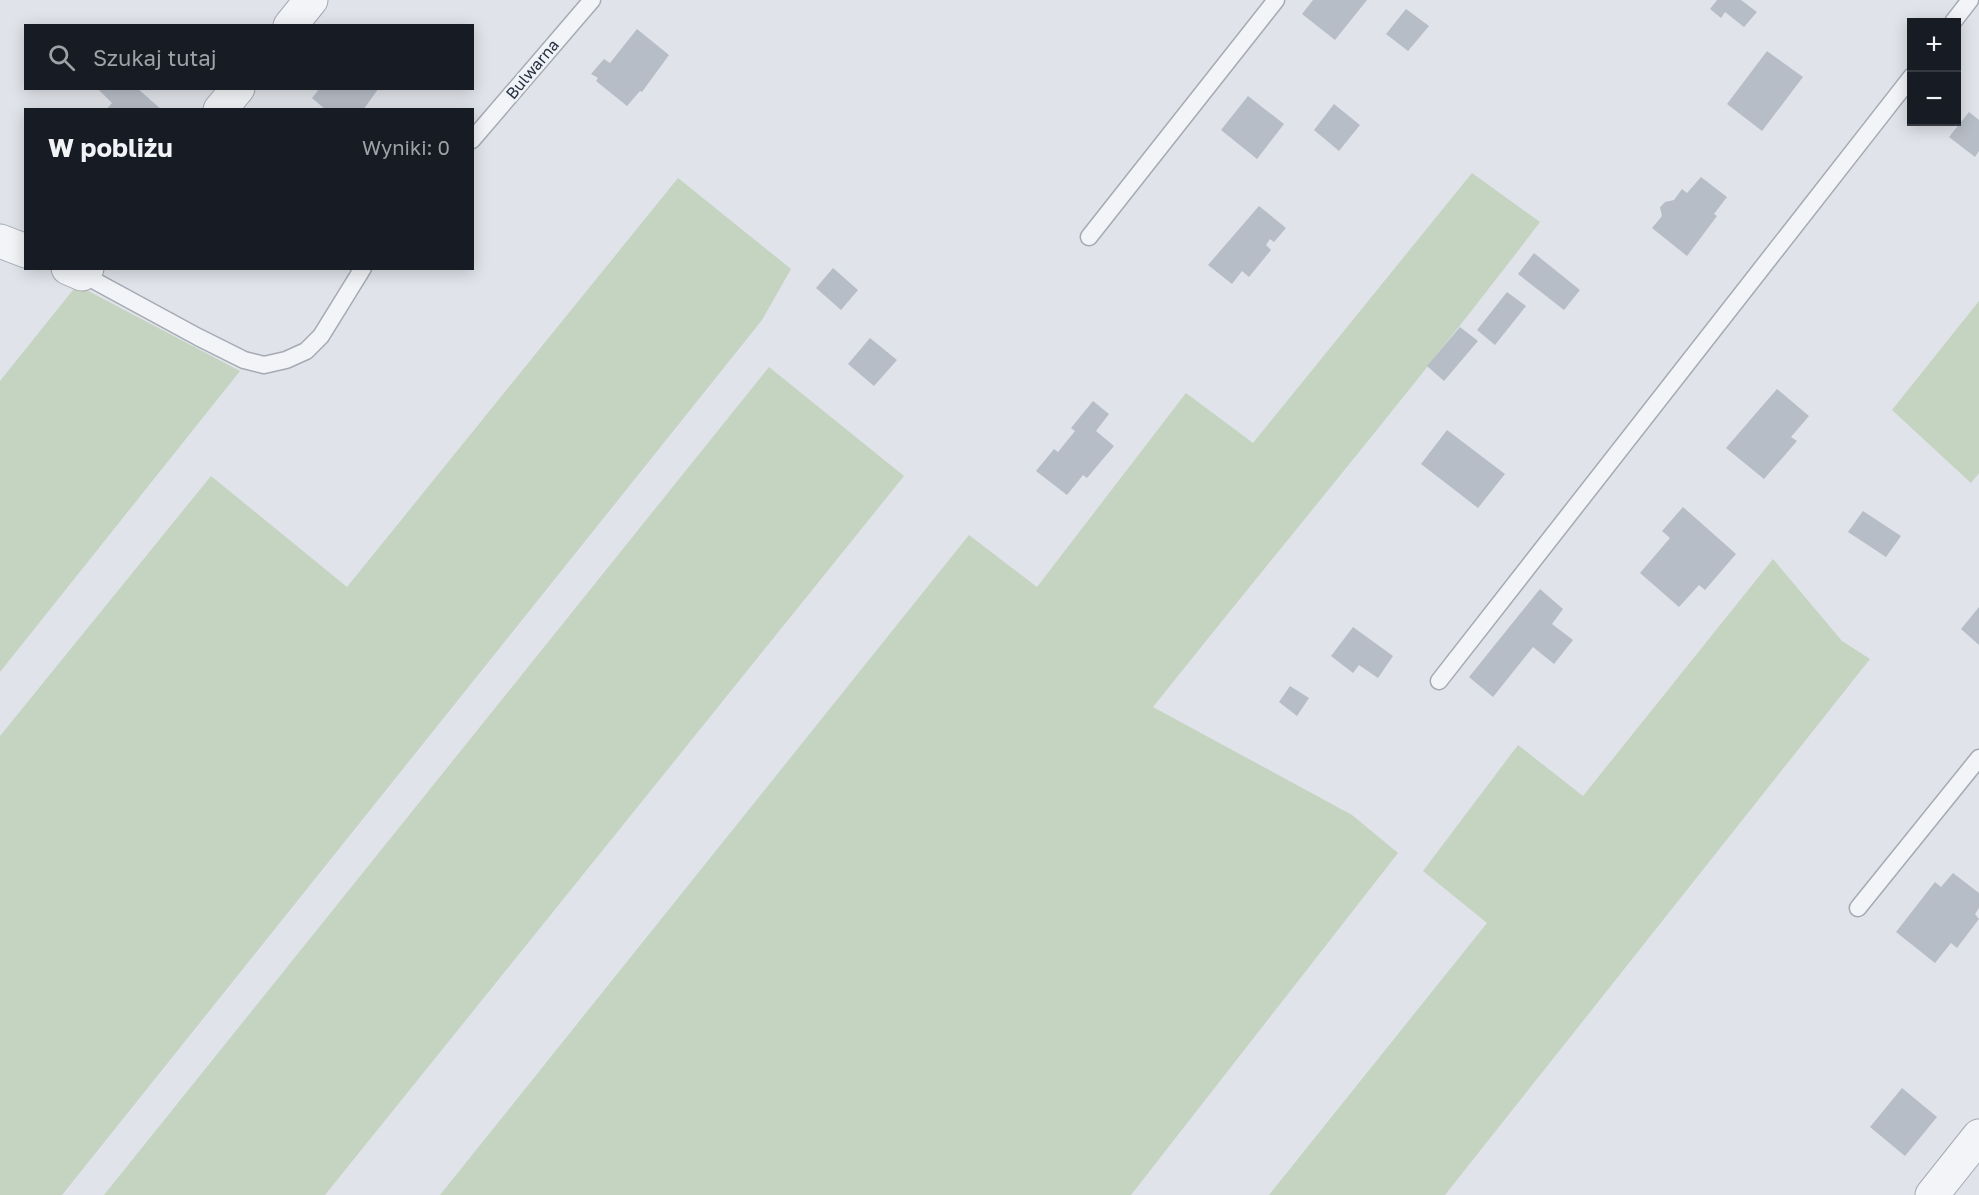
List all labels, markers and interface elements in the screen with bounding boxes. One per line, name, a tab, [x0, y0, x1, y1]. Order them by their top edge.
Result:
map controls	[1907, 18, 1961, 126]
button: +	[1907, 18, 1961, 72]
search box	[24, 24, 474, 90]
street label: Bulwarna	[501, 35, 563, 103]
icon: search	[45, 41, 78, 74]
text: Szukaj tutaj	[93, 44, 217, 71]
button: −	[1907, 72, 1961, 126]
text: W pobliżu	[48, 132, 173, 163]
text: Wyniki: 0	[362, 135, 450, 159]

